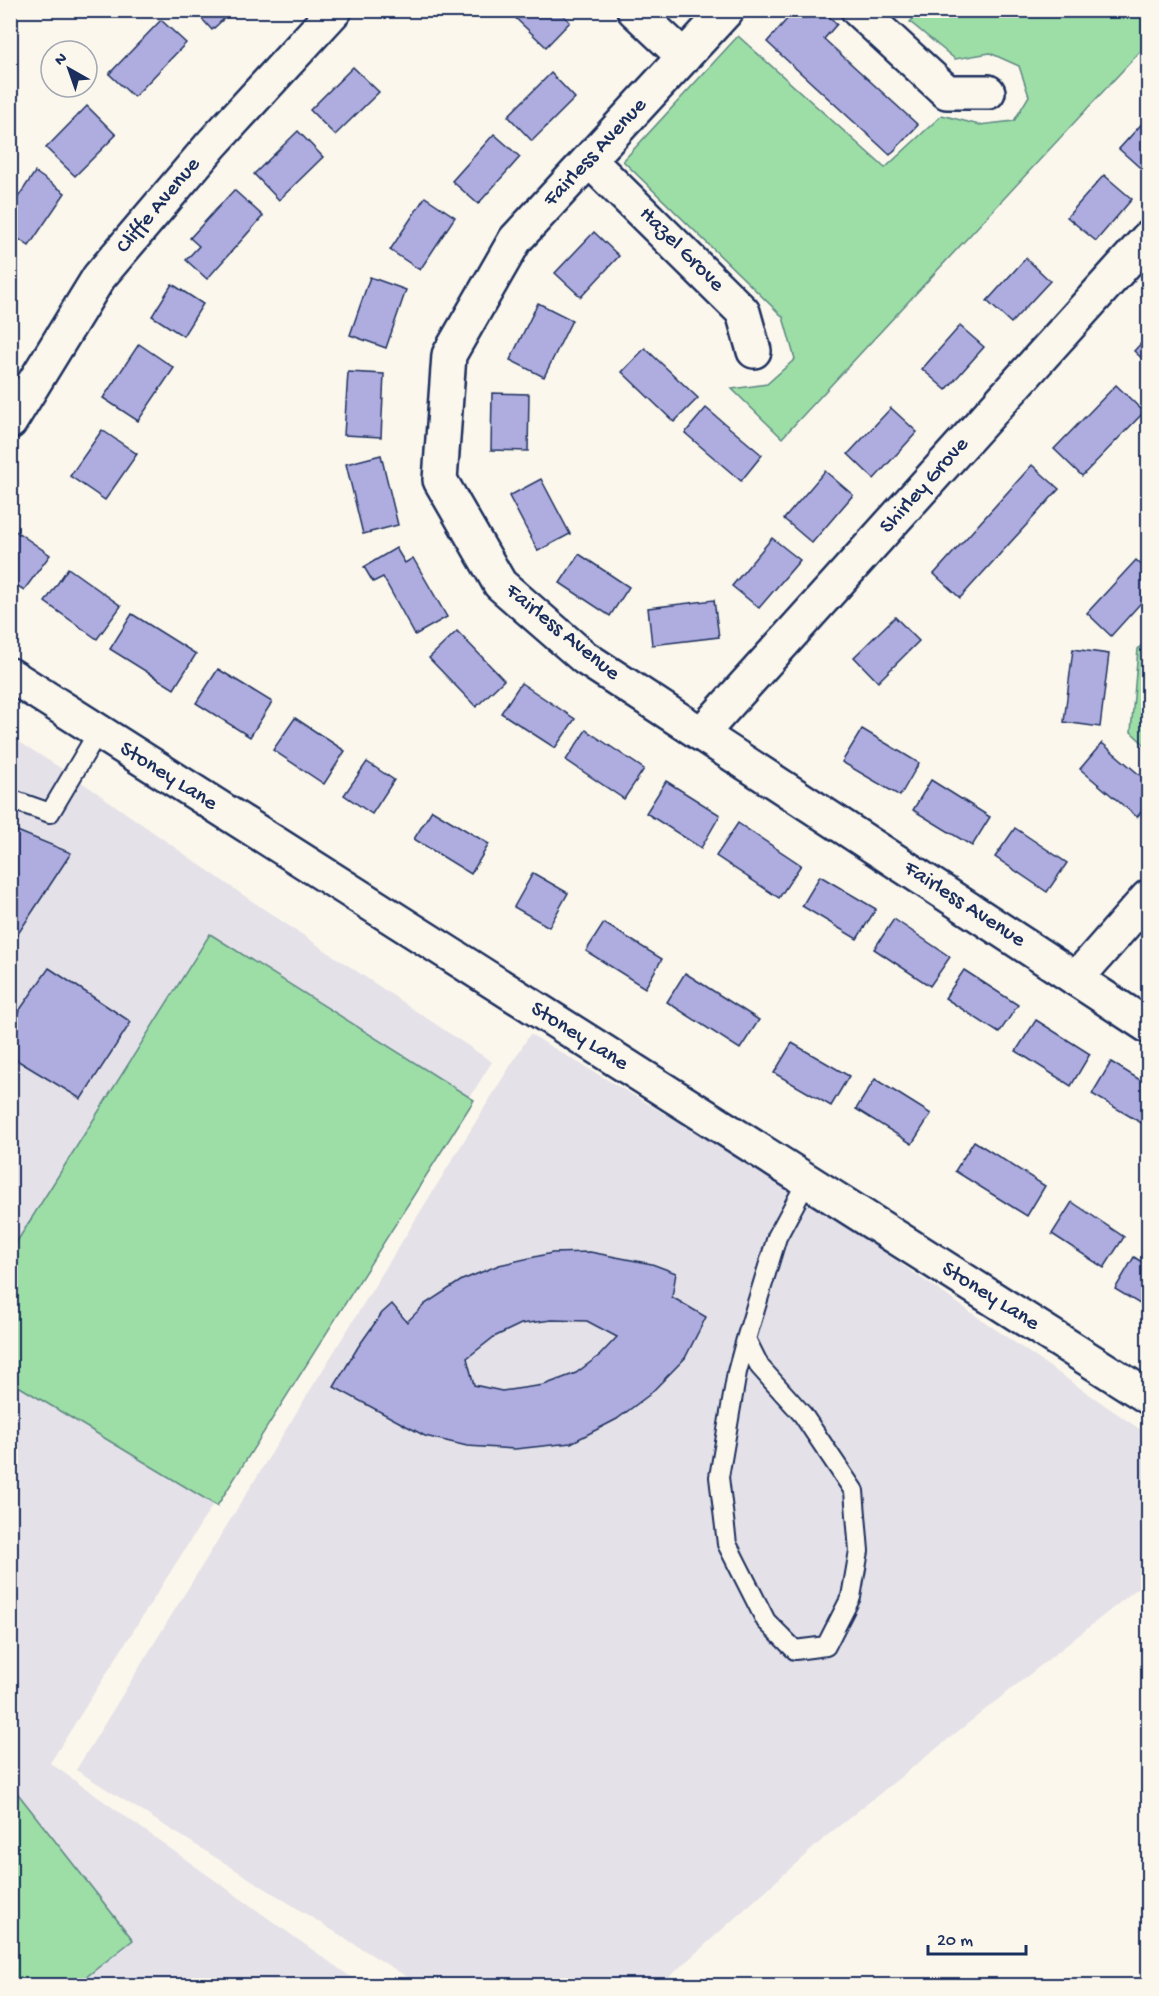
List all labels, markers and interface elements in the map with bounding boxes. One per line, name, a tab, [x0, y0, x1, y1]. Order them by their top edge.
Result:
north arrow	[39, 39, 99, 99]
text: N	[51, 49, 72, 71]
street label: Fairless Avenue	[538, 93, 654, 214]
street label: Cliffe Avenue	[111, 152, 207, 259]
street label: Hazel Grove	[633, 202, 730, 299]
street label: Shirley Grove	[875, 432, 976, 540]
street label: Fairless Avenue	[499, 578, 625, 688]
street label: Stoney Lane	[114, 737, 222, 818]
street label: Fairless Avenue	[897, 855, 1030, 954]
street label: Stoney Lane	[525, 997, 633, 1078]
street label: Stoney Lane	[936, 1257, 1044, 1338]
scale bar	[928, 1918, 1026, 1956]
text: 20 m	[937, 1931, 973, 1952]

